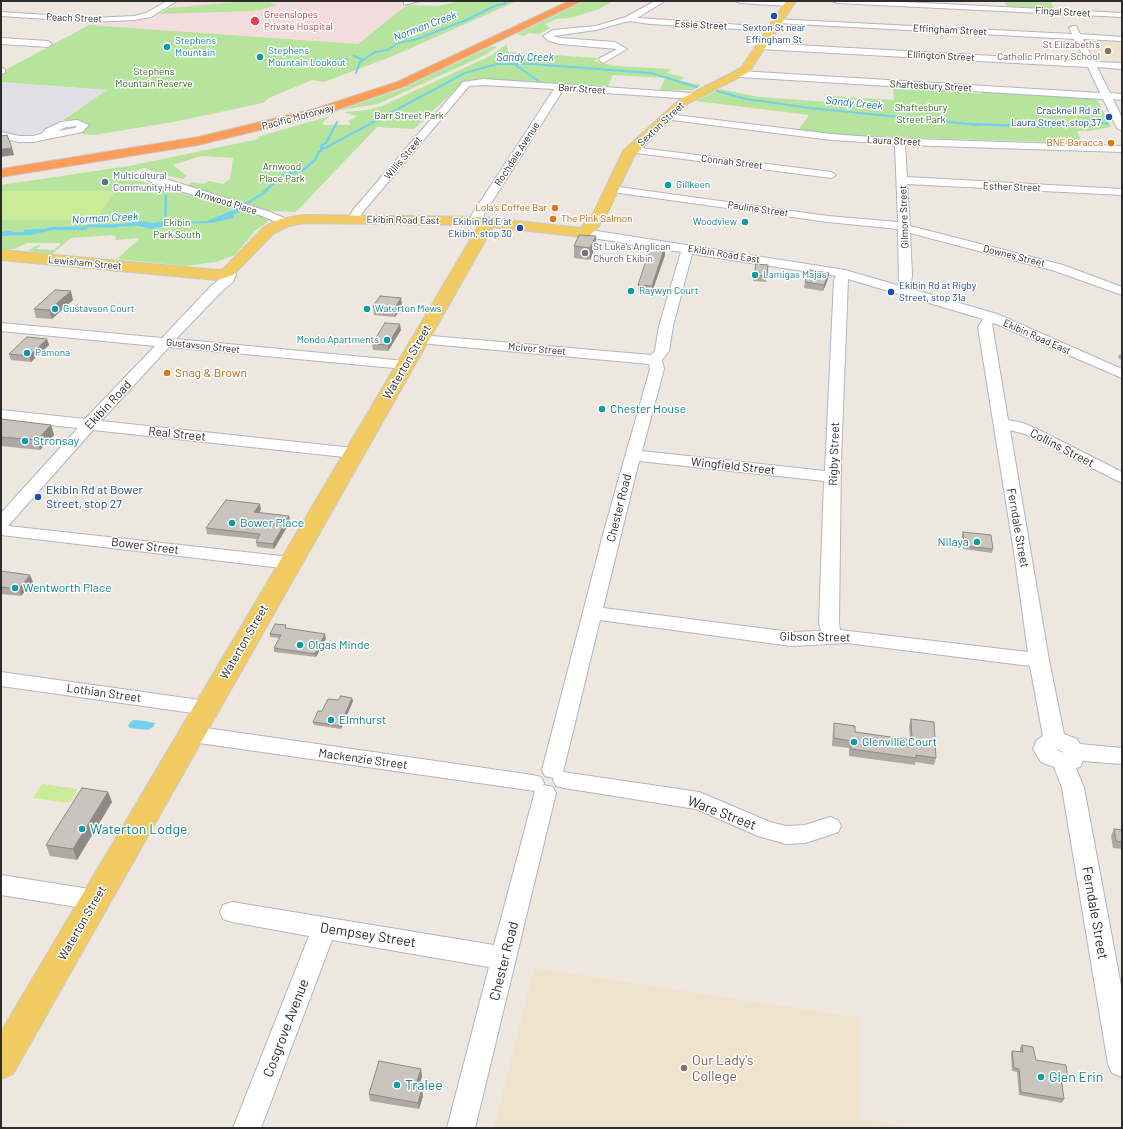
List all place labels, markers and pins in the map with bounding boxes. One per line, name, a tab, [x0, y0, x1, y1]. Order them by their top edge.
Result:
place label: Greenslopes Private Hospital	[264, 9, 333, 32]
marker: Sexton St near Effingham St	[769, 11, 779, 21]
marker: Greenslopes Private Hospital	[249, 15, 261, 27]
place label: Sexton St near Effingham St	[743, 22, 805, 46]
place label: Stephens Mountain	[175, 35, 216, 58]
place label: St Elizabeth's Catholic Primary School	[997, 39, 1100, 62]
marker: Stephens Mountain	[162, 42, 172, 52]
place label: Stephens Mountain Lookout	[268, 45, 346, 68]
marker: St Elizabeth's Catholic Primary School	[1103, 46, 1113, 56]
marker: Stephens Mountain Lookout	[255, 52, 265, 62]
place label: Cracknell Rd at Laura Street, stop 37	[1011, 105, 1101, 128]
marker: Cracknell Rd at Laura Street, stop 37	[1104, 112, 1114, 122]
place label: BNE Baracca	[1047, 137, 1103, 149]
marker: BNE Baracca	[1106, 138, 1116, 148]
place label: Multicultural Community Hub	[113, 170, 182, 194]
marker: Multicultural Community Hub	[100, 177, 110, 187]
place label: Gillkeen	[676, 179, 710, 191]
marker: Gillkeen	[663, 180, 673, 190]
place label: Lola's Coffee Bar	[475, 202, 547, 214]
marker: Lola's Coffee Bar	[550, 203, 560, 213]
place label: The Pink Salmon	[561, 213, 632, 225]
marker: The Pink Salmon	[548, 214, 558, 224]
place label: Ekibin Rd E at Ekibin, stop 30	[449, 216, 512, 240]
place label: Woodview	[693, 216, 737, 228]
marker: Woodview	[740, 217, 750, 227]
marker: Ekibin Rd E at Ekibin, stop 30	[515, 223, 525, 233]
place label: St Luke's Anglican Church Ekibin	[593, 241, 671, 264]
marker: St Luke's Anglican Church Ekibin	[580, 248, 590, 258]
place label: Lamigas Majas	[763, 269, 827, 281]
marker: Lamigas Majas	[750, 270, 760, 280]
place label: Ekibin Rd at Rigby Street, stop 31a	[899, 280, 976, 304]
place label: Raywyn Court	[639, 285, 698, 297]
marker: Raywyn Court	[626, 286, 636, 296]
marker: Ekibin Rd at Rigby Street, stop 31a	[886, 287, 896, 297]
place label: Gustavson Court	[63, 303, 134, 315]
place label: Waterton Mews	[375, 303, 441, 315]
marker: Gustavson Court	[50, 304, 60, 314]
marker: Waterton Mews	[362, 304, 372, 314]
place label: Mondo Apartments	[297, 334, 379, 346]
marker: Mondo Apartments	[382, 335, 392, 345]
place label: Pamona	[35, 347, 70, 359]
marker: Pamona	[22, 348, 32, 358]
place label: Snag & Brown	[175, 366, 247, 380]
marker: Snag & Brown	[162, 368, 172, 378]
place label: Chester House	[610, 402, 686, 416]
marker: Chester House	[597, 404, 607, 414]
place label: Stronsay	[33, 434, 79, 448]
marker: Stronsay	[20, 436, 30, 446]
place label: Ekibin Rd at Bower Street, stop 27	[46, 483, 143, 511]
marker: Ekibin Rd at Bower Street, stop 27	[33, 492, 43, 502]
place label: Bower Place	[240, 516, 304, 530]
marker: Bower Place	[227, 518, 237, 528]
place label: Nilaya	[937, 535, 969, 549]
marker: Nilaya	[972, 537, 982, 547]
place label: Wentworth Place	[23, 581, 112, 595]
marker: Wentworth Place	[10, 583, 20, 593]
place label: Olgas Minde	[308, 638, 370, 652]
marker: Olgas Minde	[295, 640, 305, 650]
place label: Elmhurst	[339, 713, 386, 727]
marker: Elmhurst	[326, 715, 336, 725]
place label: Glenville Court	[862, 735, 937, 749]
marker: Glenville Court	[849, 737, 859, 747]
place label: Waterton Lodge	[90, 821, 187, 837]
marker: Waterton Lodge	[77, 824, 87, 834]
place label: Our Lady's College	[692, 1052, 754, 1084]
marker: Our Lady's College	[679, 1063, 689, 1073]
place label: Glen Erin	[1049, 1069, 1103, 1085]
marker: Glen Erin	[1036, 1072, 1046, 1082]
place label: Tralee	[405, 1077, 443, 1093]
marker: Tralee	[392, 1080, 402, 1090]

